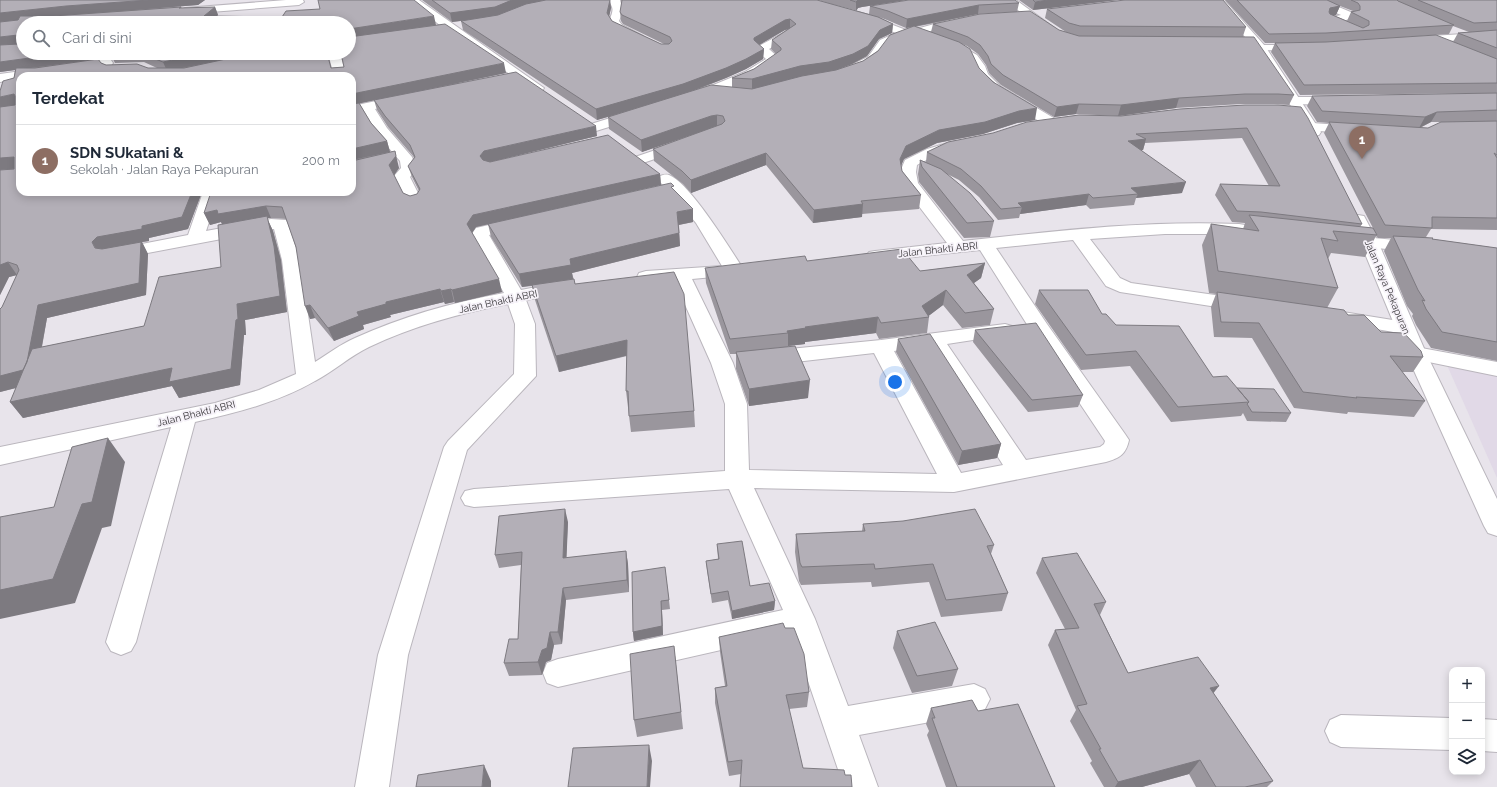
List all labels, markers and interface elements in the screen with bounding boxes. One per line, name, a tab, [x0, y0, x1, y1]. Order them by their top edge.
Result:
search box	[16, 16, 356, 60]
icon: search	[30, 27, 52, 49]
text: Cari di sini	[62, 29, 132, 47]
text: Terdekat	[32, 88, 104, 108]
pin: 1	[1349, 126, 1375, 159]
text: SDN SUkatani &	[70, 144, 184, 162]
text: 1	[42, 153, 48, 168]
text: 200 m	[302, 153, 340, 168]
text: Sekolah · Jalan Raya Pekapuran	[70, 162, 259, 177]
street label: Jalan Raya Pekapuran	[1363, 238, 1412, 336]
street label: Jalan Bhakti ABRI	[898, 240, 978, 259]
street label: Jalan Bhakti ABRI	[458, 288, 538, 315]
your location	[885, 372, 905, 392]
street label: Jalan Bhakti ABRI	[156, 398, 236, 429]
map controls	[1449, 667, 1485, 775]
button: +	[1449, 667, 1485, 703]
button: −	[1449, 703, 1485, 739]
button: layers	[1449, 739, 1485, 775]

